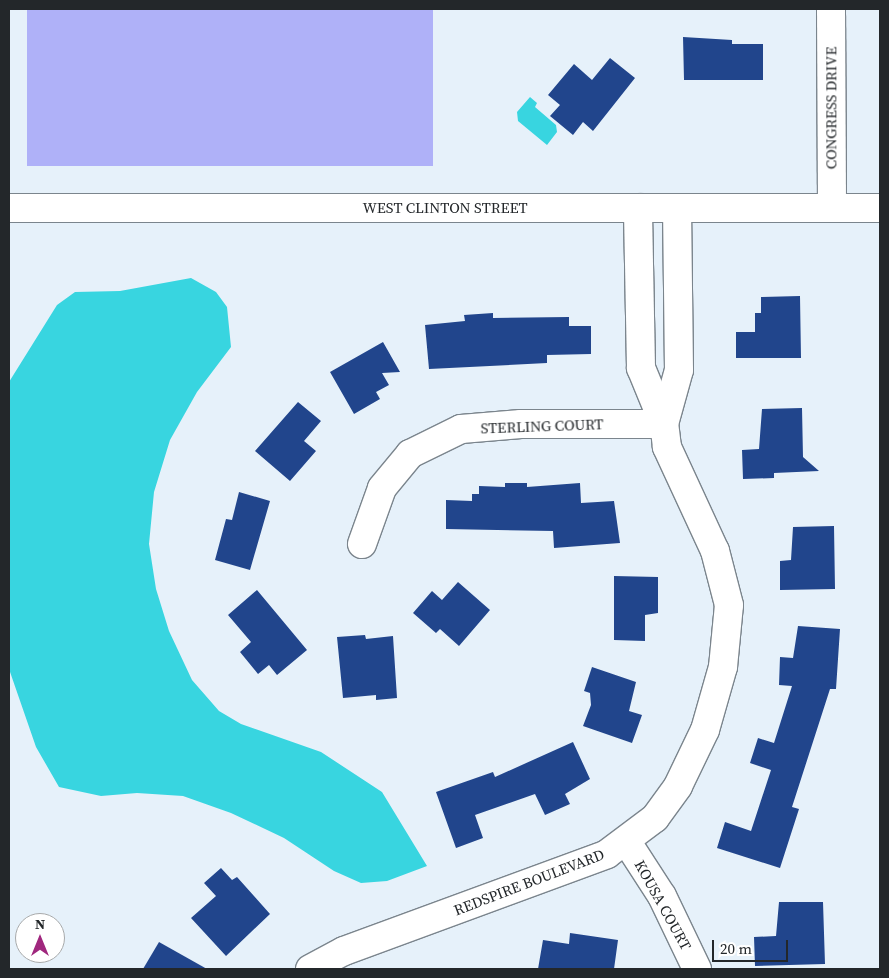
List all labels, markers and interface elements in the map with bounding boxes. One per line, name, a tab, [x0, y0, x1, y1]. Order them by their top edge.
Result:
street label: CONGRESS DRIVE	[822, 47, 840, 169]
street label: WEST CLINTON STREET	[362, 199, 528, 217]
street label: STERLING COURT	[480, 415, 604, 437]
street label: REDSPIRE BOULEVARD	[451, 845, 607, 919]
street label: KOUSA COURT	[631, 857, 695, 953]
north arrow	[15, 913, 65, 963]
text: N	[35, 914, 45, 934]
scale bar	[714, 930, 790, 962]
text: 20 m	[720, 938, 752, 959]

